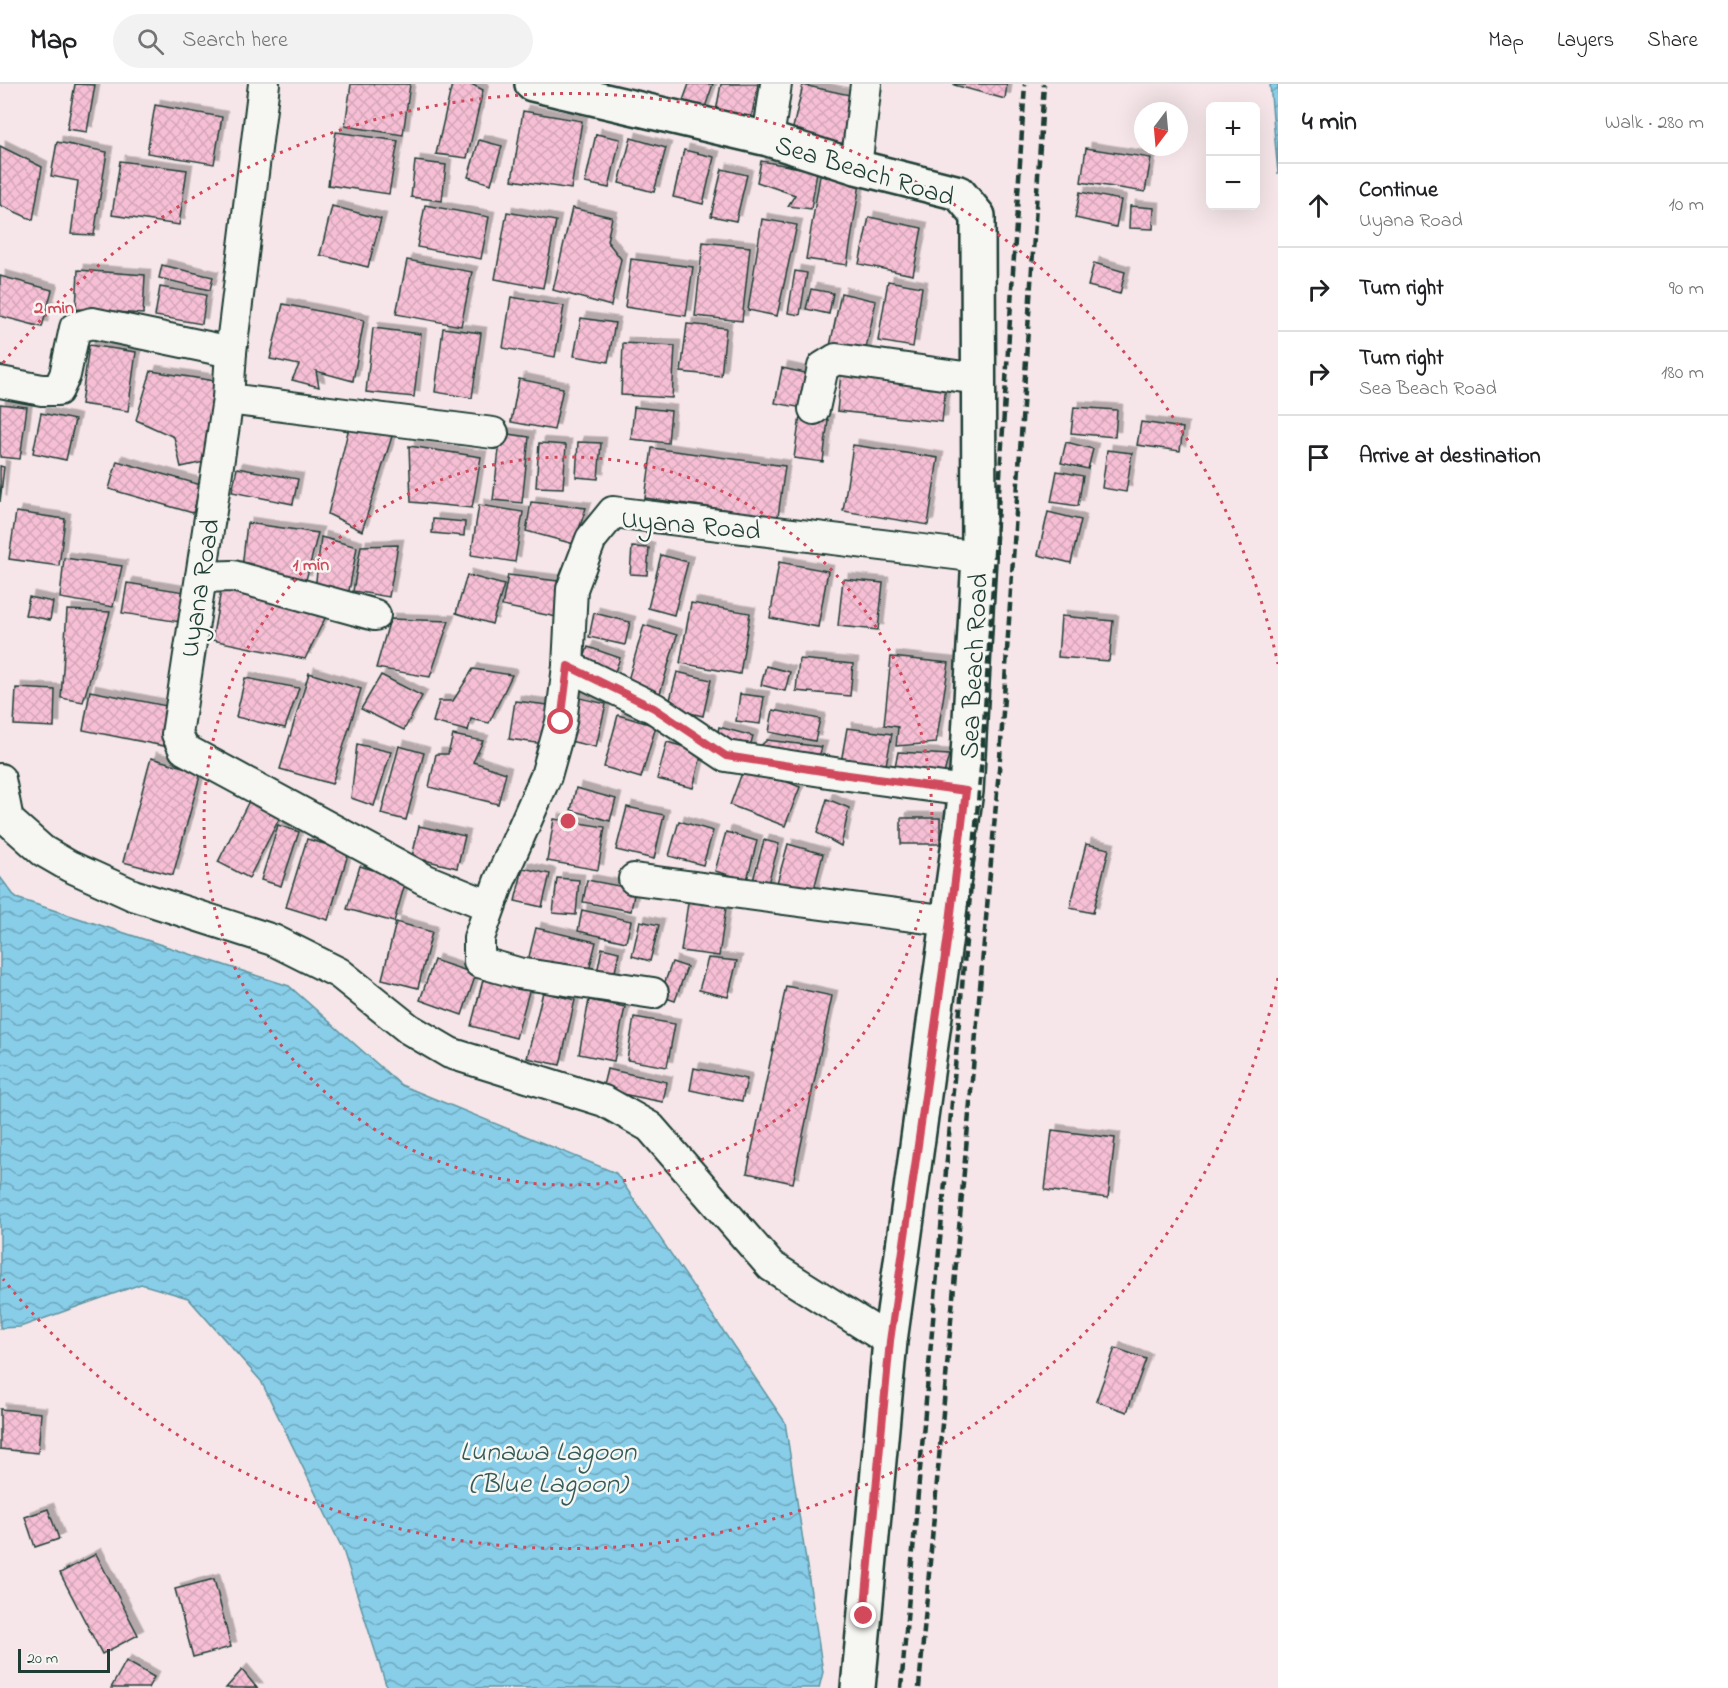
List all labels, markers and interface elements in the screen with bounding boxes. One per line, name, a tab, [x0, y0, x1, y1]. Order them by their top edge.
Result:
search box	[113, 14, 533, 68]
text: Map	[30, 21, 77, 62]
icon: search	[134, 25, 167, 58]
text: Search here	[182, 25, 288, 57]
text: Map	[1488, 26, 1524, 56]
text: Layers	[1557, 26, 1614, 56]
text: Share	[1647, 26, 1698, 56]
north arrow	[1134, 102, 1188, 156]
map controls	[1206, 102, 1260, 210]
button: +	[1206, 102, 1260, 156]
text: 4 min	[1302, 104, 1357, 142]
text: Walk · 280 m	[1605, 109, 1704, 138]
street label: Sea Beach Road	[770, 127, 959, 218]
button: −	[1206, 156, 1260, 210]
text: Continue	[1359, 175, 1438, 207]
icon: ahead	[1302, 189, 1335, 222]
text: 10 m	[1668, 191, 1704, 220]
text: Uyana Road	[1359, 207, 1463, 236]
icon: right	[1302, 273, 1335, 306]
text: Turn right	[1359, 273, 1444, 305]
text: 90 m	[1669, 275, 1704, 304]
text: 2 min	[33, 296, 74, 322]
text: Turn right	[1359, 343, 1444, 375]
icon: right	[1302, 357, 1335, 390]
text: 180 m	[1661, 359, 1704, 388]
text: Sea Beach Road	[1359, 375, 1497, 404]
icon: arrive	[1302, 441, 1335, 474]
text: Arrive at destination	[1359, 441, 1541, 473]
street label: Uyana Road	[619, 501, 762, 552]
street label: Uyana Road	[171, 516, 232, 661]
text: 1 min	[293, 553, 329, 579]
street label: Sea Beach Road	[951, 572, 1000, 760]
route start	[547, 708, 573, 734]
centre of rings	[558, 811, 578, 831]
water label: Lunawa Lagoon (Blue Lagoon)	[460, 1433, 638, 1506]
route end	[850, 1602, 876, 1628]
scale bar	[18, 1646, 110, 1674]
text: 20 m	[27, 1647, 58, 1671]

